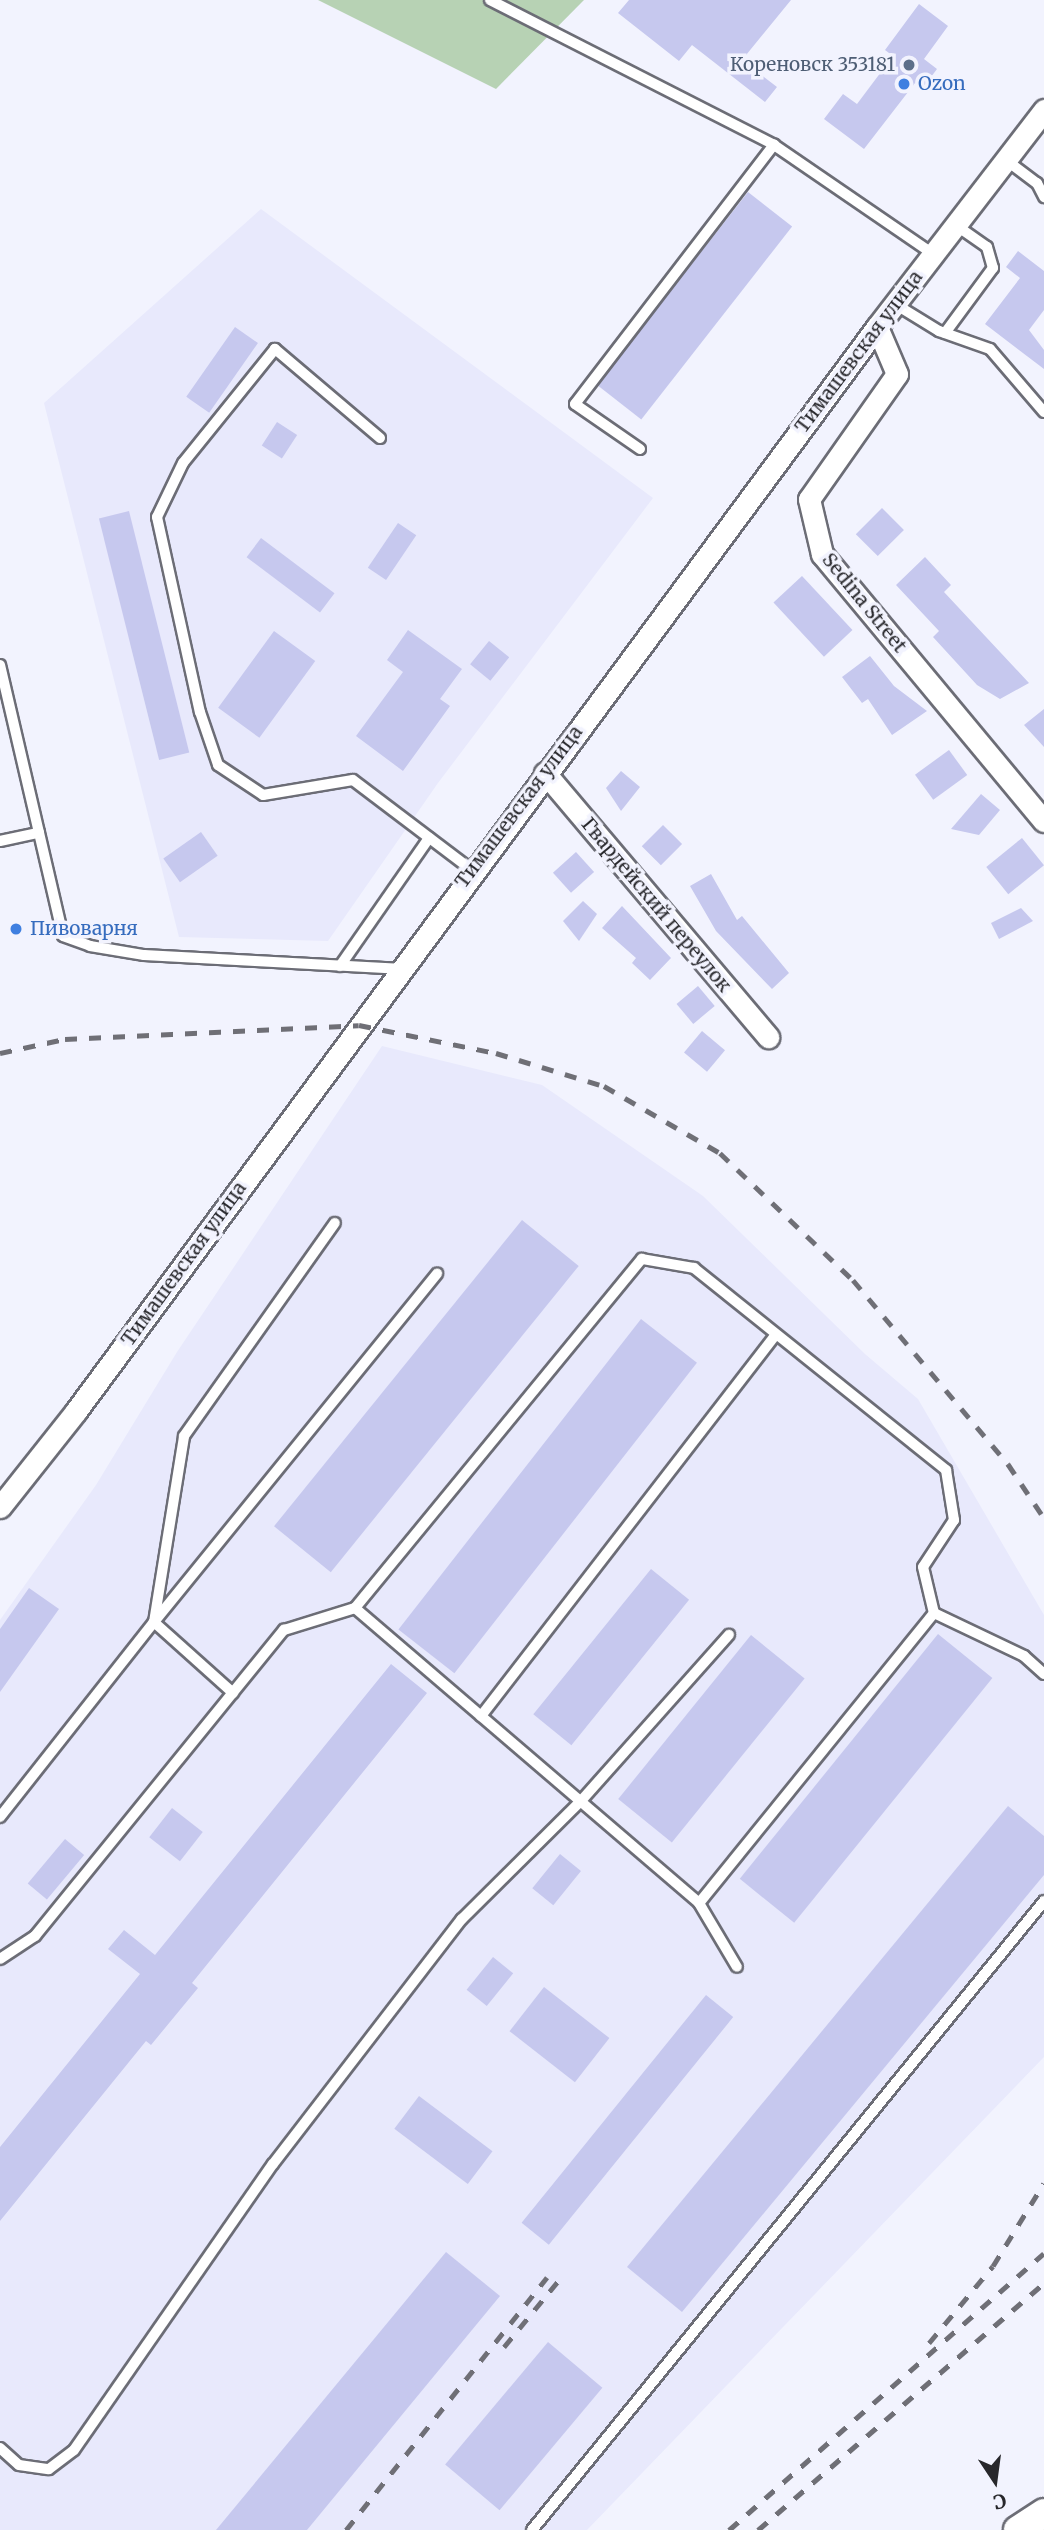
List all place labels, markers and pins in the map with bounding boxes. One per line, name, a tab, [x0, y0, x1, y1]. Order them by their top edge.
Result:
place label: Кореновск 353181	[730, 54, 895, 76]
marker: Кореновск 353181	[901, 57, 917, 73]
place label: Ozon	[918, 73, 966, 95]
marker: Ozon	[896, 76, 912, 92]
place label: Пивоварня	[30, 918, 138, 940]
marker: Пивоварня	[8, 921, 24, 937]

